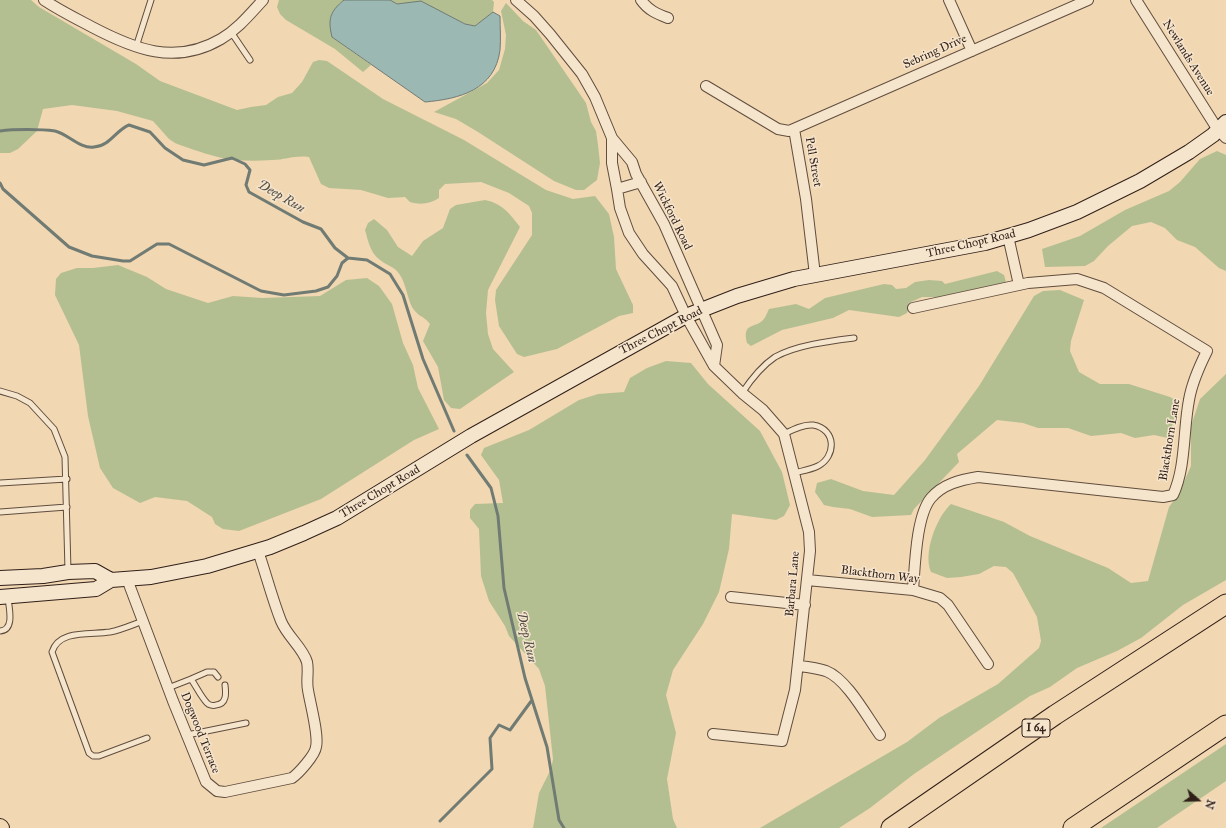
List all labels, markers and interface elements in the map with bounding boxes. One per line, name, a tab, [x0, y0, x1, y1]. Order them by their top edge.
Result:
street label: Newlands Avenue	[1159, 17, 1217, 99]
street label: Sebring Drive	[901, 32, 969, 72]
street label: Pell Street	[802, 136, 824, 188]
water label: Deep Run	[255, 177, 307, 217]
street label: Wickford Road	[649, 180, 695, 252]
street label: Three Chopt Road	[925, 227, 1017, 261]
street label: Three Chopt Road	[617, 304, 705, 358]
street label: Blackthorn Lane	[1156, 398, 1184, 482]
street label: Three Chopt Road	[337, 462, 423, 522]
street label: Barbara Lane	[783, 551, 803, 617]
street label: Blackthorn Way	[840, 563, 920, 587]
water label: Deep Run	[513, 610, 539, 664]
street label: Dogwood Terrace	[177, 690, 223, 776]
road number: I 64	[1022, 719, 1050, 737]
north arrow	[1178, 780, 1218, 820]
text: N	[1202, 798, 1217, 811]

